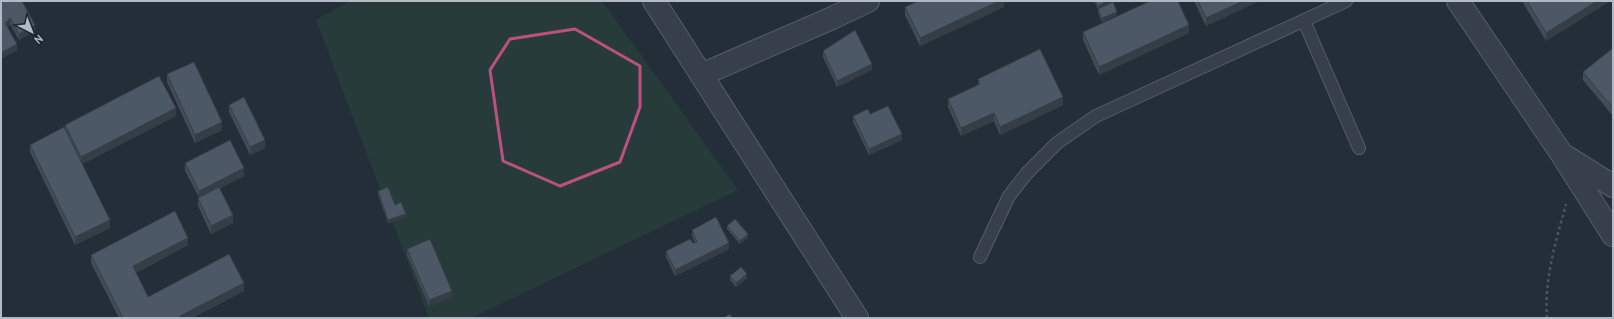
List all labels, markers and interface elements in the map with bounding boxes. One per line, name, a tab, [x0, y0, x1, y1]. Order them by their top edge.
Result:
north arrow	[12, 12, 52, 52]
text: N	[31, 32, 46, 47]

